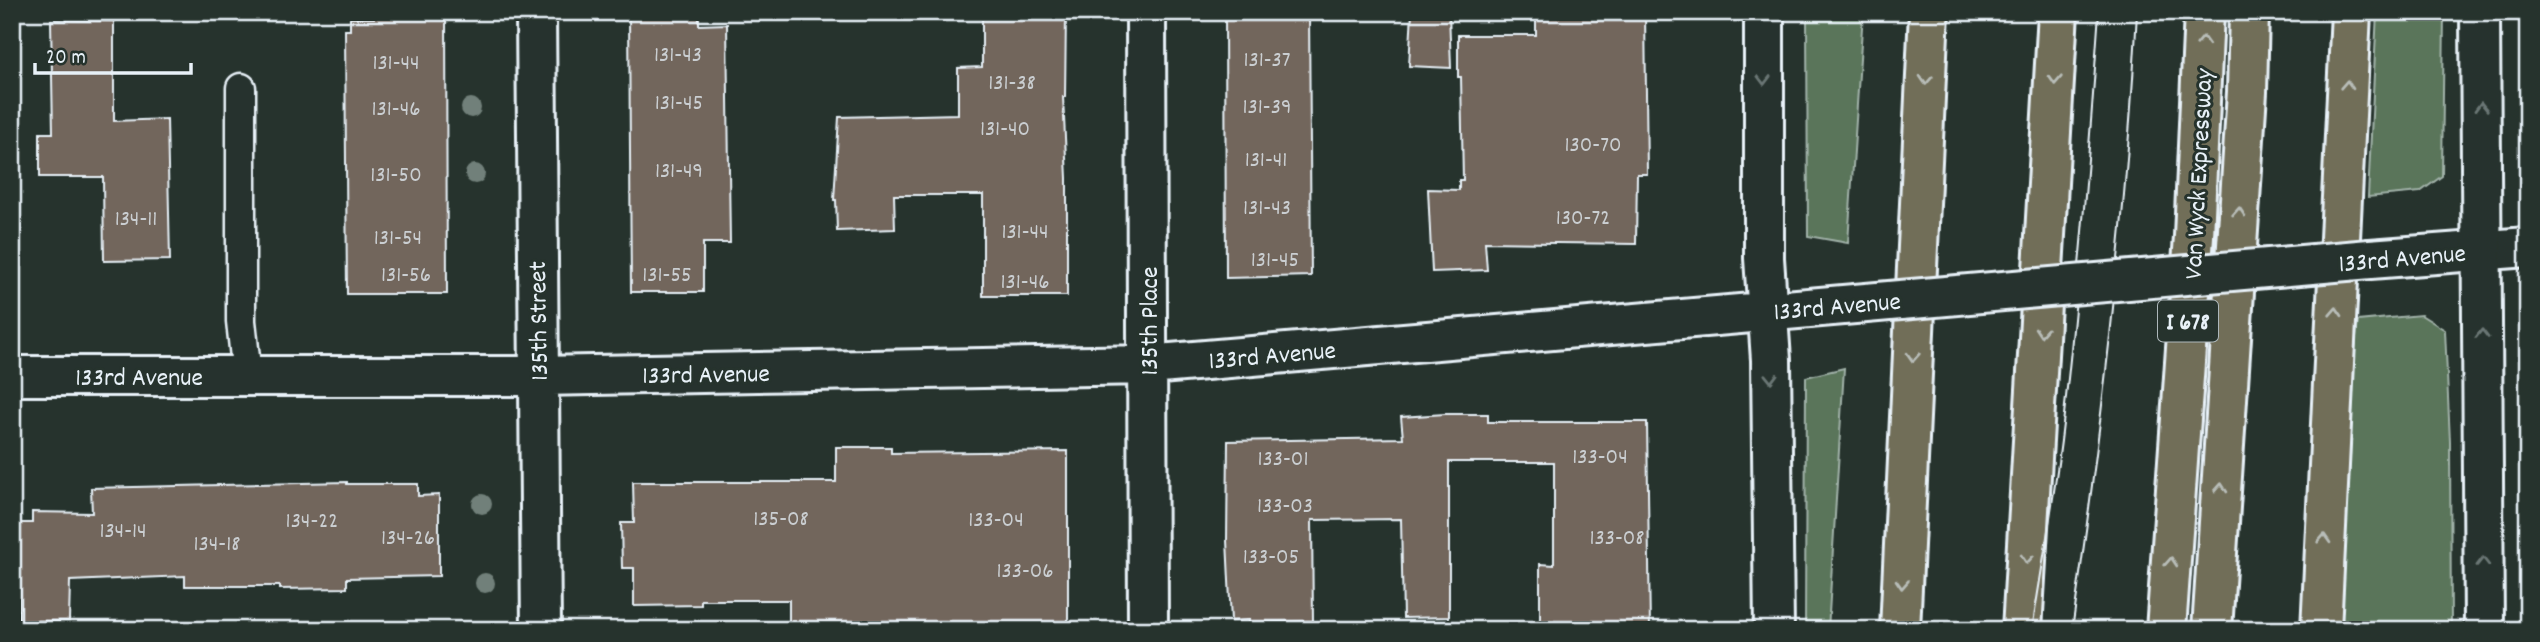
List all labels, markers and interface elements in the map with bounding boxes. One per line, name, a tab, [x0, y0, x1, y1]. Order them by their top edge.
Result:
scale bar	[35, 32, 191, 76]
one-way arrow	[2196, 35, 2211, 46]
house number: 131-43	[654, 40, 702, 73]
text: 20 m	[46, 44, 86, 74]
house number: 131-37	[1243, 45, 1291, 78]
house number: 131-44	[372, 48, 420, 81]
street label: Van Wyck Expressway	[2176, 67, 2225, 281]
house number: 131-38	[988, 68, 1036, 101]
one-way arrow	[1918, 75, 1933, 86]
one-way arrow	[2048, 75, 2063, 86]
one-way arrow	[1756, 76, 1772, 86]
one-way arrow	[2340, 79, 2355, 90]
house number: 131-45	[655, 88, 703, 121]
house number: 131-39	[1243, 92, 1291, 125]
house number: 131-46	[372, 94, 420, 127]
one-way arrow	[2473, 101, 2488, 112]
house number: 131-40	[980, 114, 1030, 147]
house number: 130-70	[1565, 130, 1622, 163]
house number: 131-41	[1245, 145, 1287, 178]
house number: 131-49	[655, 156, 703, 189]
house number: 131-50	[370, 160, 422, 193]
house number: 131-43	[1243, 193, 1291, 226]
house number: 130-72	[1556, 203, 1610, 236]
house number: 134-11	[115, 204, 157, 237]
one-way arrow	[2231, 207, 2246, 218]
house number: 131-44	[1001, 217, 1049, 250]
house number: 131-54	[374, 223, 422, 256]
street label: 133rd Avenue	[2337, 236, 2468, 284]
house number: 131-45	[1251, 245, 1299, 278]
house number: 131-56	[381, 260, 431, 293]
street label: 135th Street	[521, 260, 560, 381]
house number: 131-55	[642, 260, 692, 293]
house number: 131-46	[1001, 267, 1049, 300]
street label: 135th Place	[1133, 267, 1170, 375]
street label: 133rd Avenue	[1772, 284, 1903, 332]
road number: I 678	[2158, 300, 2218, 342]
one-way arrow	[2328, 306, 2343, 317]
one-way arrow	[2034, 327, 2049, 338]
one-way arrow	[2474, 328, 2490, 339]
street label: 133rd Avenue	[1207, 333, 1338, 381]
one-way arrow	[1906, 351, 1921, 362]
street label: 133rd Avenue	[642, 357, 770, 396]
street label: 133rd Avenue	[75, 361, 203, 398]
one-way arrow	[1763, 374, 1779, 384]
house number: 133-04	[1572, 442, 1628, 475]
house number: 133-01	[1258, 444, 1308, 477]
one-way arrow	[2213, 483, 2228, 494]
house number: 133-03	[1257, 491, 1313, 524]
house number: 135-08	[753, 504, 809, 537]
house number: 133-04	[968, 505, 1024, 538]
house number: 134-22	[286, 506, 338, 539]
house number: 134-14	[99, 516, 147, 549]
house number: 134-26	[381, 523, 435, 556]
house number: 133-08	[1589, 523, 1645, 556]
house number: 134-18	[194, 529, 240, 562]
one-way arrow	[2317, 534, 2332, 545]
house number: 133-05	[1243, 542, 1299, 575]
one-way arrow	[2019, 554, 2034, 565]
house number: 133-06	[996, 556, 1054, 589]
one-way arrow	[2163, 556, 2178, 567]
one-way arrow	[2475, 556, 2491, 566]
one-way arrow	[1895, 579, 1910, 590]

